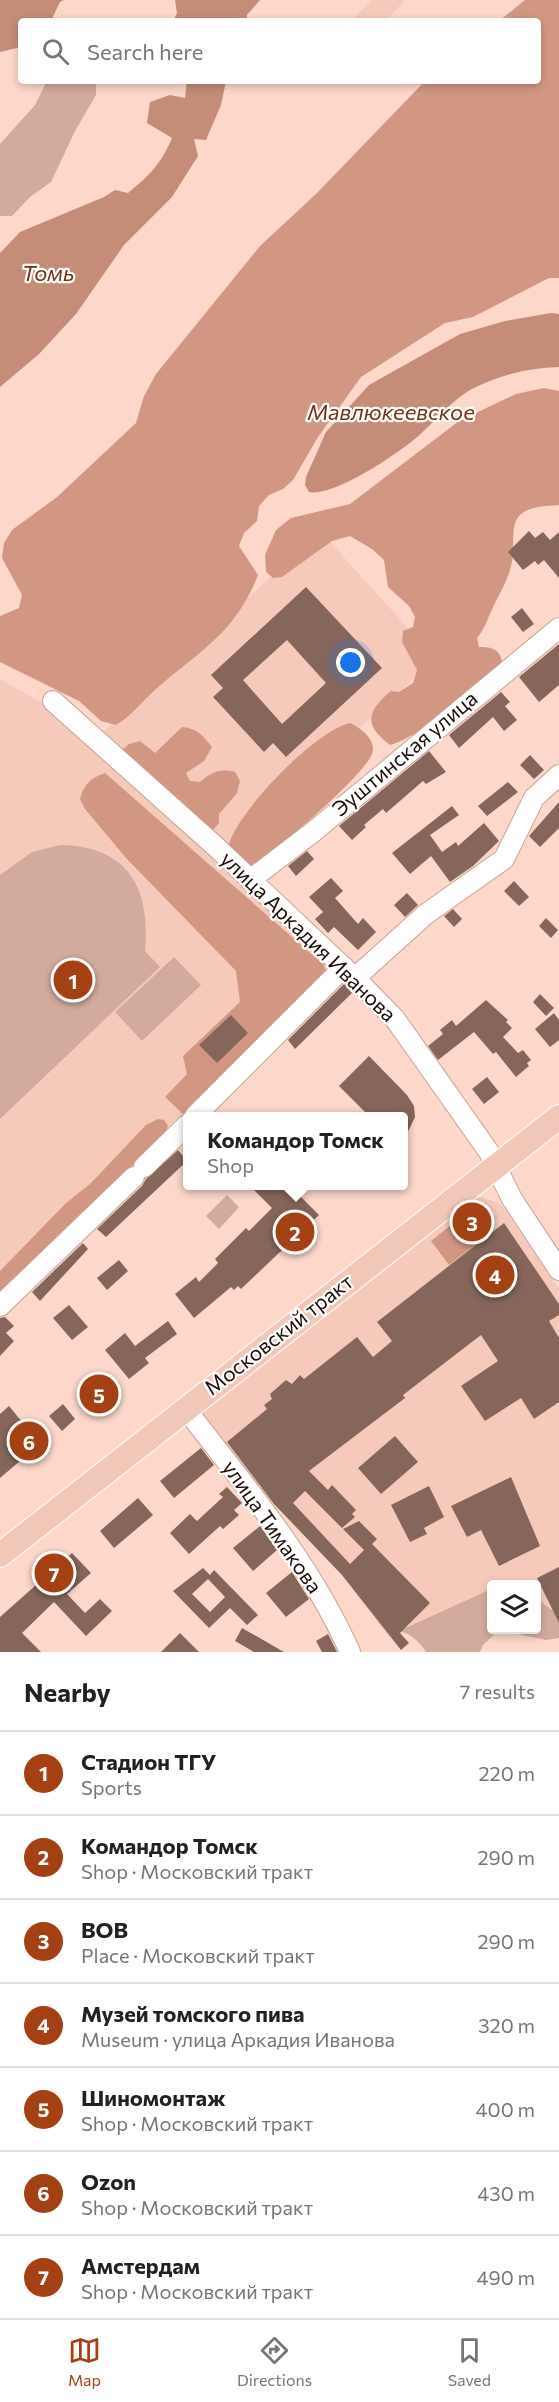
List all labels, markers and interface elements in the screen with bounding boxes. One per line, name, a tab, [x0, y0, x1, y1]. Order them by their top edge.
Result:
search box	[18, 18, 541, 84]
icon: search	[39, 35, 72, 68]
text: Search here	[87, 38, 203, 65]
water label: Томь	[22, 259, 74, 286]
water label: Мавлюкеевское	[307, 398, 475, 425]
your location	[336, 648, 365, 677]
street label: Эуштинская улица	[326, 685, 482, 821]
street label: улица Аркадия Иванова	[216, 846, 402, 1026]
pin: 1	[54, 958, 92, 1002]
popup	[183, 1112, 408, 1190]
text: Командор Томск	[207, 1126, 384, 1153]
text: Shop	[207, 1153, 254, 1177]
pin: 3	[452, 1200, 492, 1244]
pin: 2	[276, 1210, 314, 1254]
pin: 4	[476, 1252, 514, 1298]
street label: Московский тракт	[199, 1268, 357, 1399]
pin: 5	[80, 1372, 118, 1416]
pin: 6	[9, 1418, 48, 1464]
street label: улица Тимакова	[218, 1455, 328, 1597]
pin: 7	[34, 1550, 74, 1596]
map controls	[487, 1580, 541, 1634]
button: layers	[487, 1580, 541, 1634]
text: Nearby	[24, 1676, 111, 1707]
text: 7 results	[460, 1679, 535, 1703]
text: Стадион ТГУ	[81, 1748, 217, 1775]
text: 1	[39, 1761, 48, 1785]
text: 220 m	[479, 1761, 535, 1785]
text: Sports	[81, 1775, 142, 1799]
text: Командор Томск	[81, 1832, 258, 1859]
text: 2	[38, 1845, 49, 1869]
text: 290 m	[477, 1845, 535, 1869]
text: Shop · Московский тракт	[81, 1859, 313, 1883]
text: ВОВ	[81, 1916, 128, 1943]
text: 3	[38, 1929, 49, 1953]
text: 290 m	[477, 1929, 535, 1953]
text: Place · Московский тракт	[81, 1943, 315, 1967]
text: Музей томского пива	[81, 2000, 304, 2027]
text: 4	[37, 2013, 50, 2037]
text: 320 m	[478, 2013, 535, 2037]
text: Museum · улица Аркадия Иванова	[81, 2027, 395, 2051]
text: Шиномонтаж	[81, 2084, 226, 2111]
text: 5	[38, 2097, 49, 2121]
text: 400 m	[476, 2097, 535, 2121]
text: Shop · Московский тракт	[81, 2111, 313, 2135]
text: Ozon	[81, 2168, 136, 2195]
text: 6	[37, 2181, 50, 2205]
text: 430 m	[477, 2181, 535, 2205]
text: Shop · Московский тракт	[81, 2195, 313, 2219]
text: Амстердам	[81, 2252, 200, 2279]
text: 7	[38, 2265, 49, 2289]
text: 490 m	[477, 2265, 535, 2289]
text: Shop · Московский тракт	[81, 2279, 313, 2303]
tab: Map	[68, 2334, 101, 2389]
tab: Directions	[237, 2334, 312, 2389]
tab: Saved	[448, 2334, 491, 2389]

